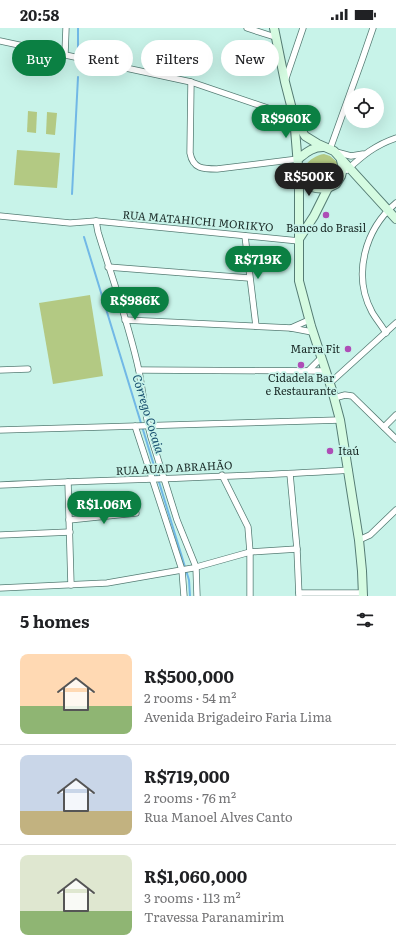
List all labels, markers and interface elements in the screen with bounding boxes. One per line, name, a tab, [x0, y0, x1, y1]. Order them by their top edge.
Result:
text: 20:58	[20, 3, 59, 26]
chip: Buy	[12, 40, 66, 76]
chip: Rent	[74, 40, 133, 76]
chip: Filters	[141, 40, 213, 76]
chip: New	[221, 40, 279, 76]
map controls	[344, 88, 384, 128]
button: locate	[344, 88, 384, 128]
pin: R$960K	[253, 105, 319, 139]
text: R$960K	[261, 108, 311, 127]
pin: R$500K	[276, 163, 342, 197]
text: R$500K	[284, 166, 334, 185]
street label: RUA MATAHICHI MORIKYO	[122, 205, 274, 235]
marker: Banco do Brasil	[321, 210, 331, 220]
place label: Banco do Brasil	[286, 219, 366, 235]
pin: R$719K	[225, 246, 291, 280]
text: R$719K	[234, 249, 282, 268]
pin: R$986K	[102, 287, 168, 321]
text: R$986K	[110, 290, 160, 309]
place label: Marra Fit	[290, 340, 341, 356]
marker: Marra Fit	[343, 344, 353, 354]
marker: Cidadela Bar e Restaurante	[296, 360, 306, 370]
place label: Cidadela Bar e Restaurante	[266, 369, 337, 398]
water label: Córrego Cocaia	[128, 372, 170, 456]
place label: Itaú	[338, 442, 359, 458]
marker: Itaú	[325, 446, 335, 456]
street label: RUA AUAD ABRAHÃO	[115, 456, 233, 478]
pin: R$1.06M	[67, 491, 141, 525]
text: R$1.06M	[76, 494, 132, 513]
text: 5 homes	[20, 608, 90, 633]
icon: filters	[354, 609, 376, 631]
text: R$500,000	[144, 663, 234, 688]
icon: home	[52, 670, 100, 718]
text: 2 rooms · 54 m²	[144, 688, 236, 707]
text: Avenida Brigadeiro Faria Lima	[144, 707, 332, 726]
text: R$719,000	[144, 763, 230, 788]
icon: home	[52, 771, 100, 819]
text: 2 rooms · 76 m²	[144, 788, 236, 807]
text: Rua Manoel Alves Canto	[144, 807, 293, 826]
text: R$1,060,000	[144, 863, 247, 888]
icon: home	[52, 871, 100, 919]
text: 3 rooms · 113 m²	[144, 888, 241, 907]
text: Travessa Paranamirim	[144, 907, 284, 926]

